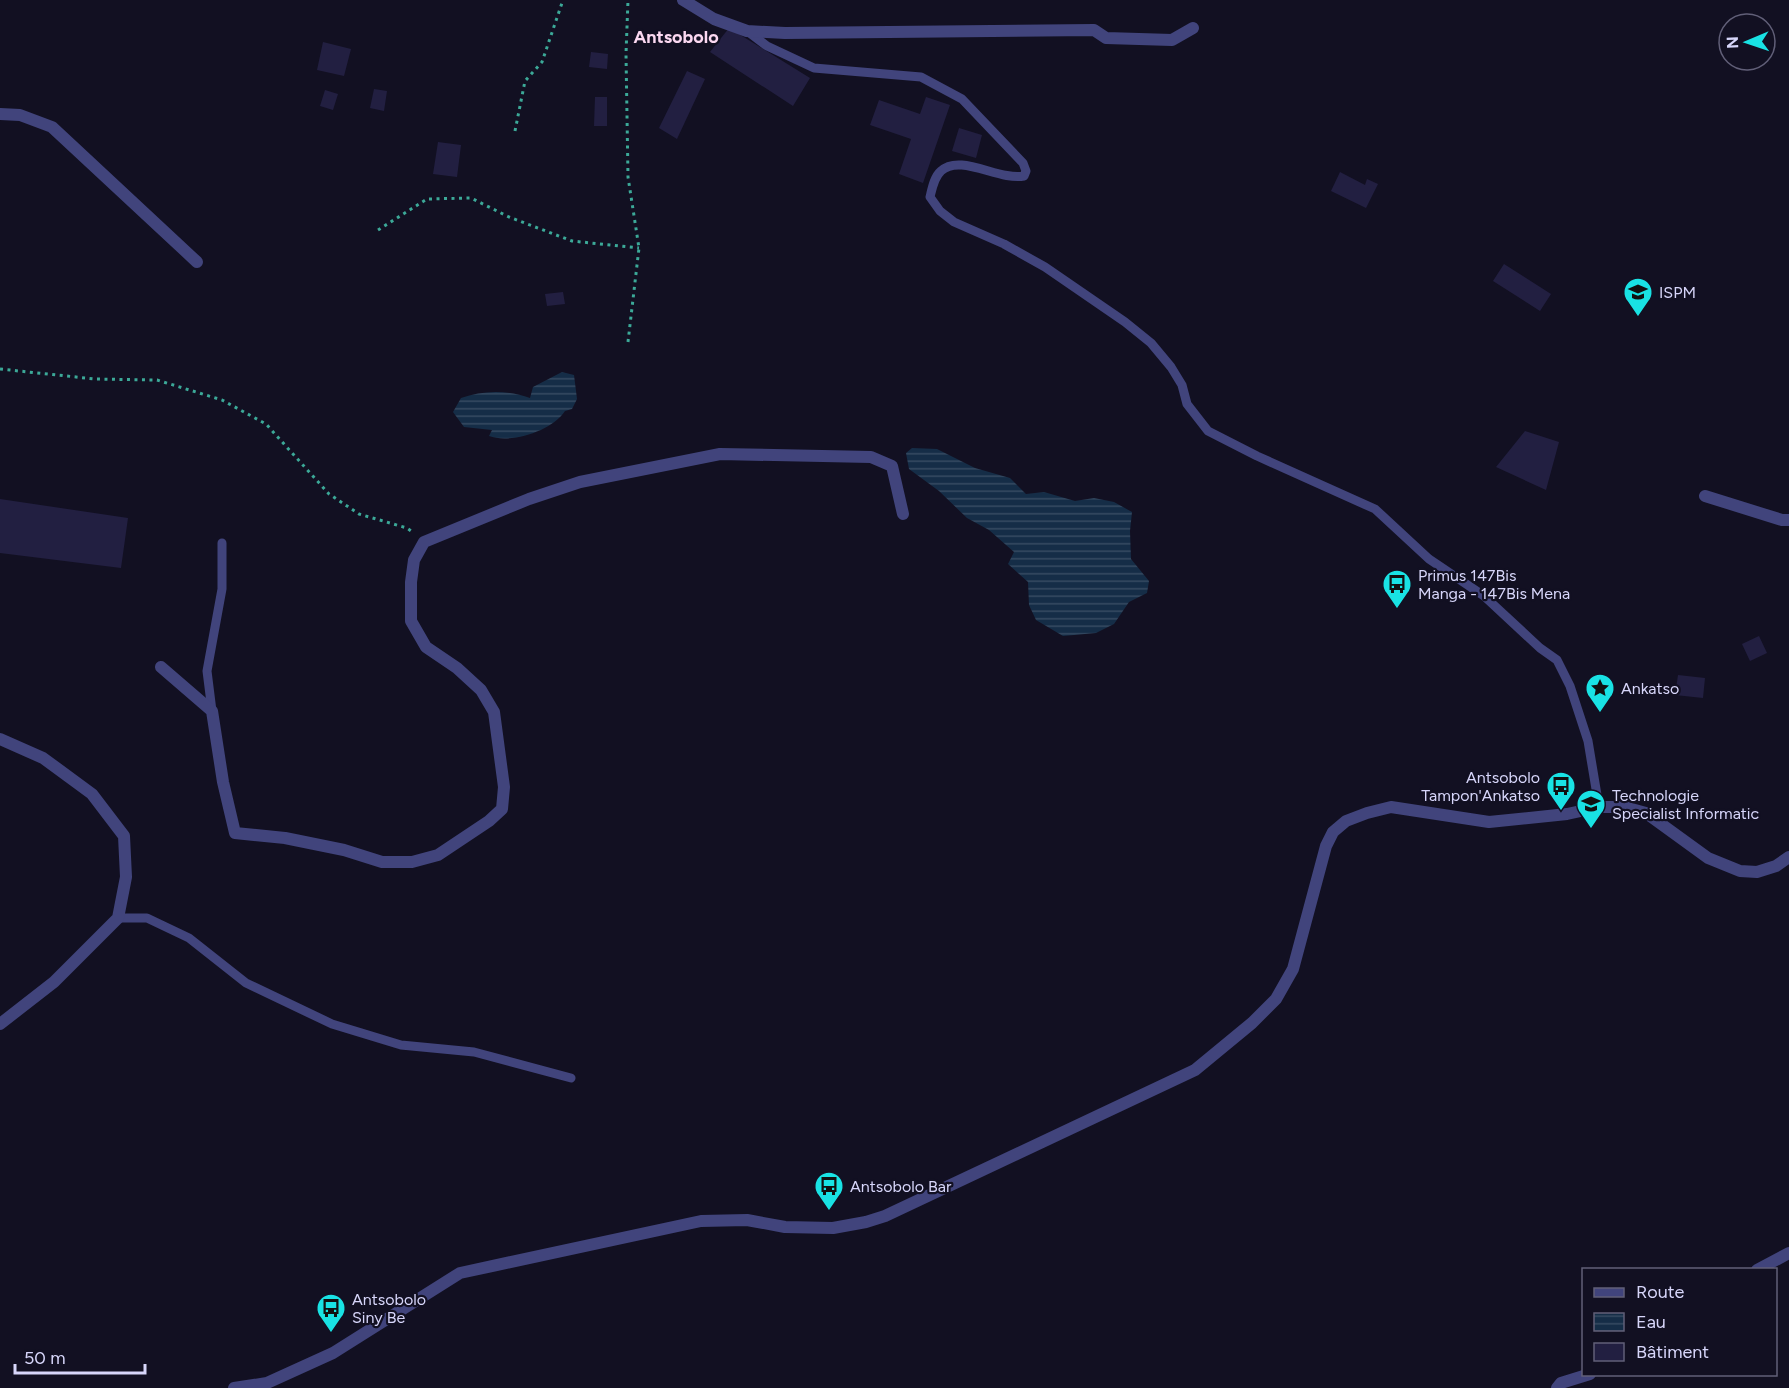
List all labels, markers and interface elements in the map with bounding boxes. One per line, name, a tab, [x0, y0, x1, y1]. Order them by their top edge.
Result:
north arrow	[1717, 12, 1777, 72]
district label: Antsobolo	[633, 26, 719, 48]
text: N	[1723, 36, 1742, 49]
school or university icon: ISPM	[1622, 276, 1654, 318]
place label: ISPM	[1659, 283, 1696, 302]
place label: Primus 147Bis Manga - 147Bis Mena	[1418, 566, 1570, 603]
bus stop icon: Primus 147Bis Manga - 147Bis Mena	[1381, 568, 1413, 610]
place icon: Ankatso	[1584, 672, 1616, 714]
place label: Ankatso	[1621, 679, 1679, 698]
place label: Antsobolo Tampon'Ankatso	[1421, 768, 1540, 805]
bus stop icon: Antsobolo Tampon'Ankatso	[1545, 770, 1577, 812]
place label: Technologie Specialist Informatic	[1612, 786, 1760, 823]
school or university icon: Technologie Specialist Informatic	[1575, 788, 1607, 830]
bus stop icon: Antsobolo Bar	[813, 1170, 845, 1212]
place label: Antsobolo Bar	[850, 1177, 952, 1196]
legend	[1582, 1268, 1777, 1376]
text: Route	[1636, 1281, 1685, 1303]
place label: Antsobolo Siny Be	[352, 1290, 426, 1327]
bus stop icon: Antsobolo Siny Be	[315, 1292, 347, 1334]
text: Eau	[1636, 1311, 1666, 1333]
scale bar	[15, 1337, 146, 1375]
text: Bâtiment	[1636, 1341, 1709, 1363]
text: 50 m	[24, 1347, 66, 1369]

